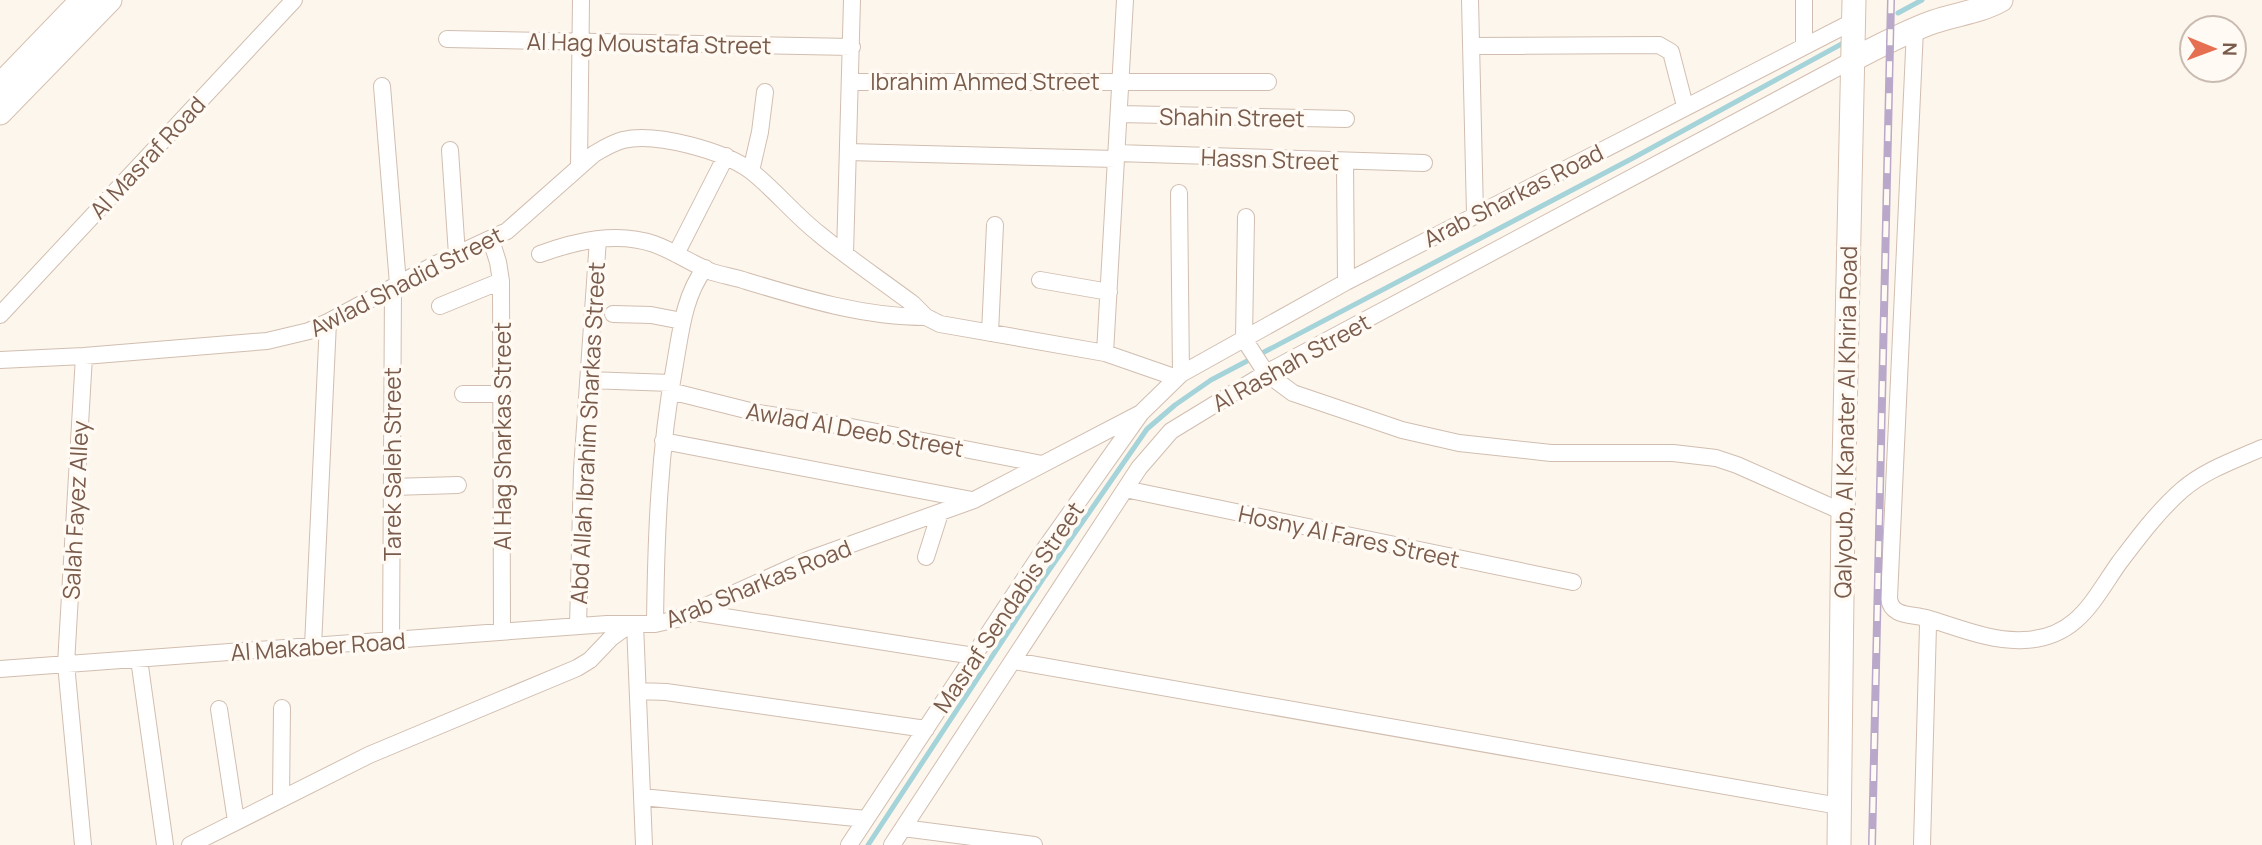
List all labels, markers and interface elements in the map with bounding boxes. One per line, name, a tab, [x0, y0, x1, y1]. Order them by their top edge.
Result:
north arrow	[2178, 14, 2248, 84]
street label: Al Hag Moustafa Street	[526, 25, 772, 61]
text: N	[2217, 42, 2243, 56]
street label: Ibrahim Ahmed Street	[870, 65, 1100, 97]
street label: Al Masraf Road	[82, 89, 212, 225]
street label: Shahin Street	[1159, 100, 1305, 134]
street label: Arab Sharkas Road	[1418, 136, 1608, 254]
street label: Hassn Street	[1200, 141, 1340, 177]
street label: Awlad Shadid Street	[304, 218, 508, 344]
street label: Qalyoub, Al Kanater Al Khiria Road	[1826, 245, 1864, 599]
street label: Abd Allah Ibrahim Sharkas Street	[562, 261, 612, 605]
street label: Al Rashah Street	[1206, 305, 1376, 419]
street label: Al Hag Sharkas Street	[486, 322, 518, 550]
street label: Tarek Saleh Street	[376, 367, 408, 561]
street label: Awlad Al Deeb Street	[744, 394, 966, 464]
street label: Salah Fayez Alley	[54, 420, 96, 600]
street label: Masraf Sendabis Street	[925, 495, 1091, 719]
street label: Hosny Al Fares Street	[1235, 497, 1463, 575]
street label: Arab Sharkas Road	[660, 531, 856, 635]
street label: Al Makaber Road	[229, 624, 407, 668]

